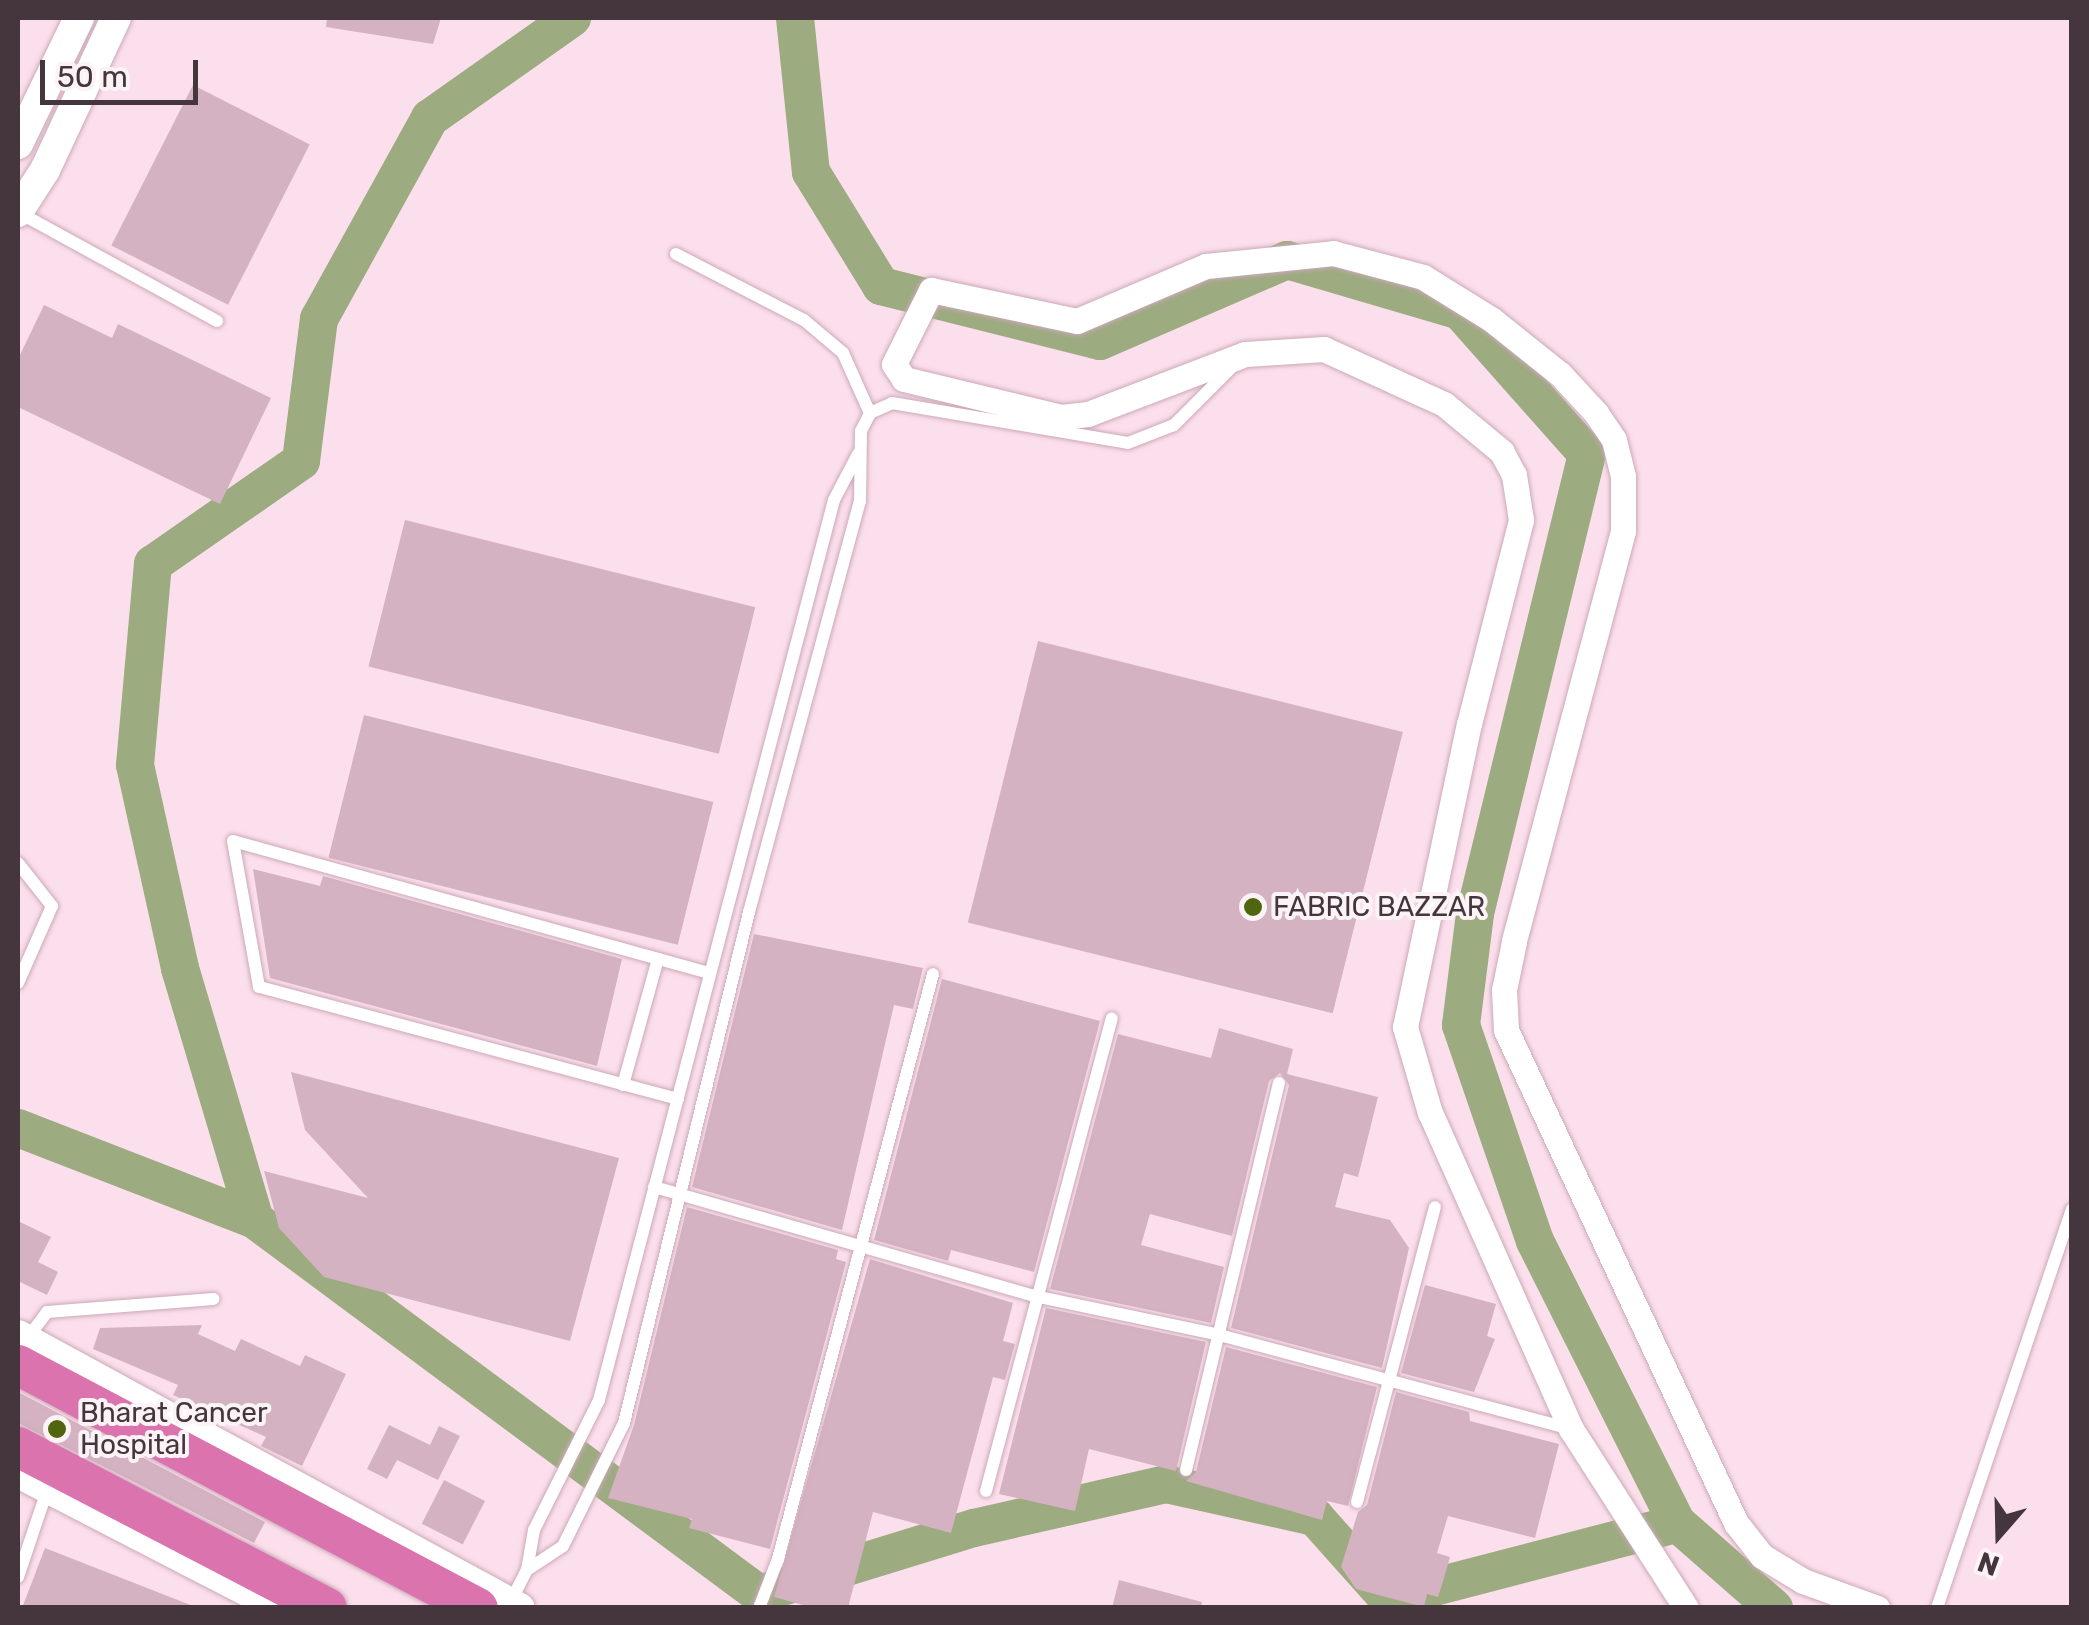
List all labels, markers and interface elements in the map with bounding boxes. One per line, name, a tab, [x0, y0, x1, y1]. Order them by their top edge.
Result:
scale bar	[45, 40, 202, 102]
text: 50 m	[57, 59, 128, 95]
place label: FABRIC BAZZAR	[1273, 890, 1485, 924]
marker: FABRIC BAZZAR	[1242, 896, 1264, 918]
place label: Bharat Cancer Hospital	[80, 1396, 268, 1462]
marker: Bharat Cancer Hospital	[44, 1416, 70, 1442]
north arrow	[1949, 1485, 2049, 1585]
text: N	[1973, 1545, 2004, 1583]

